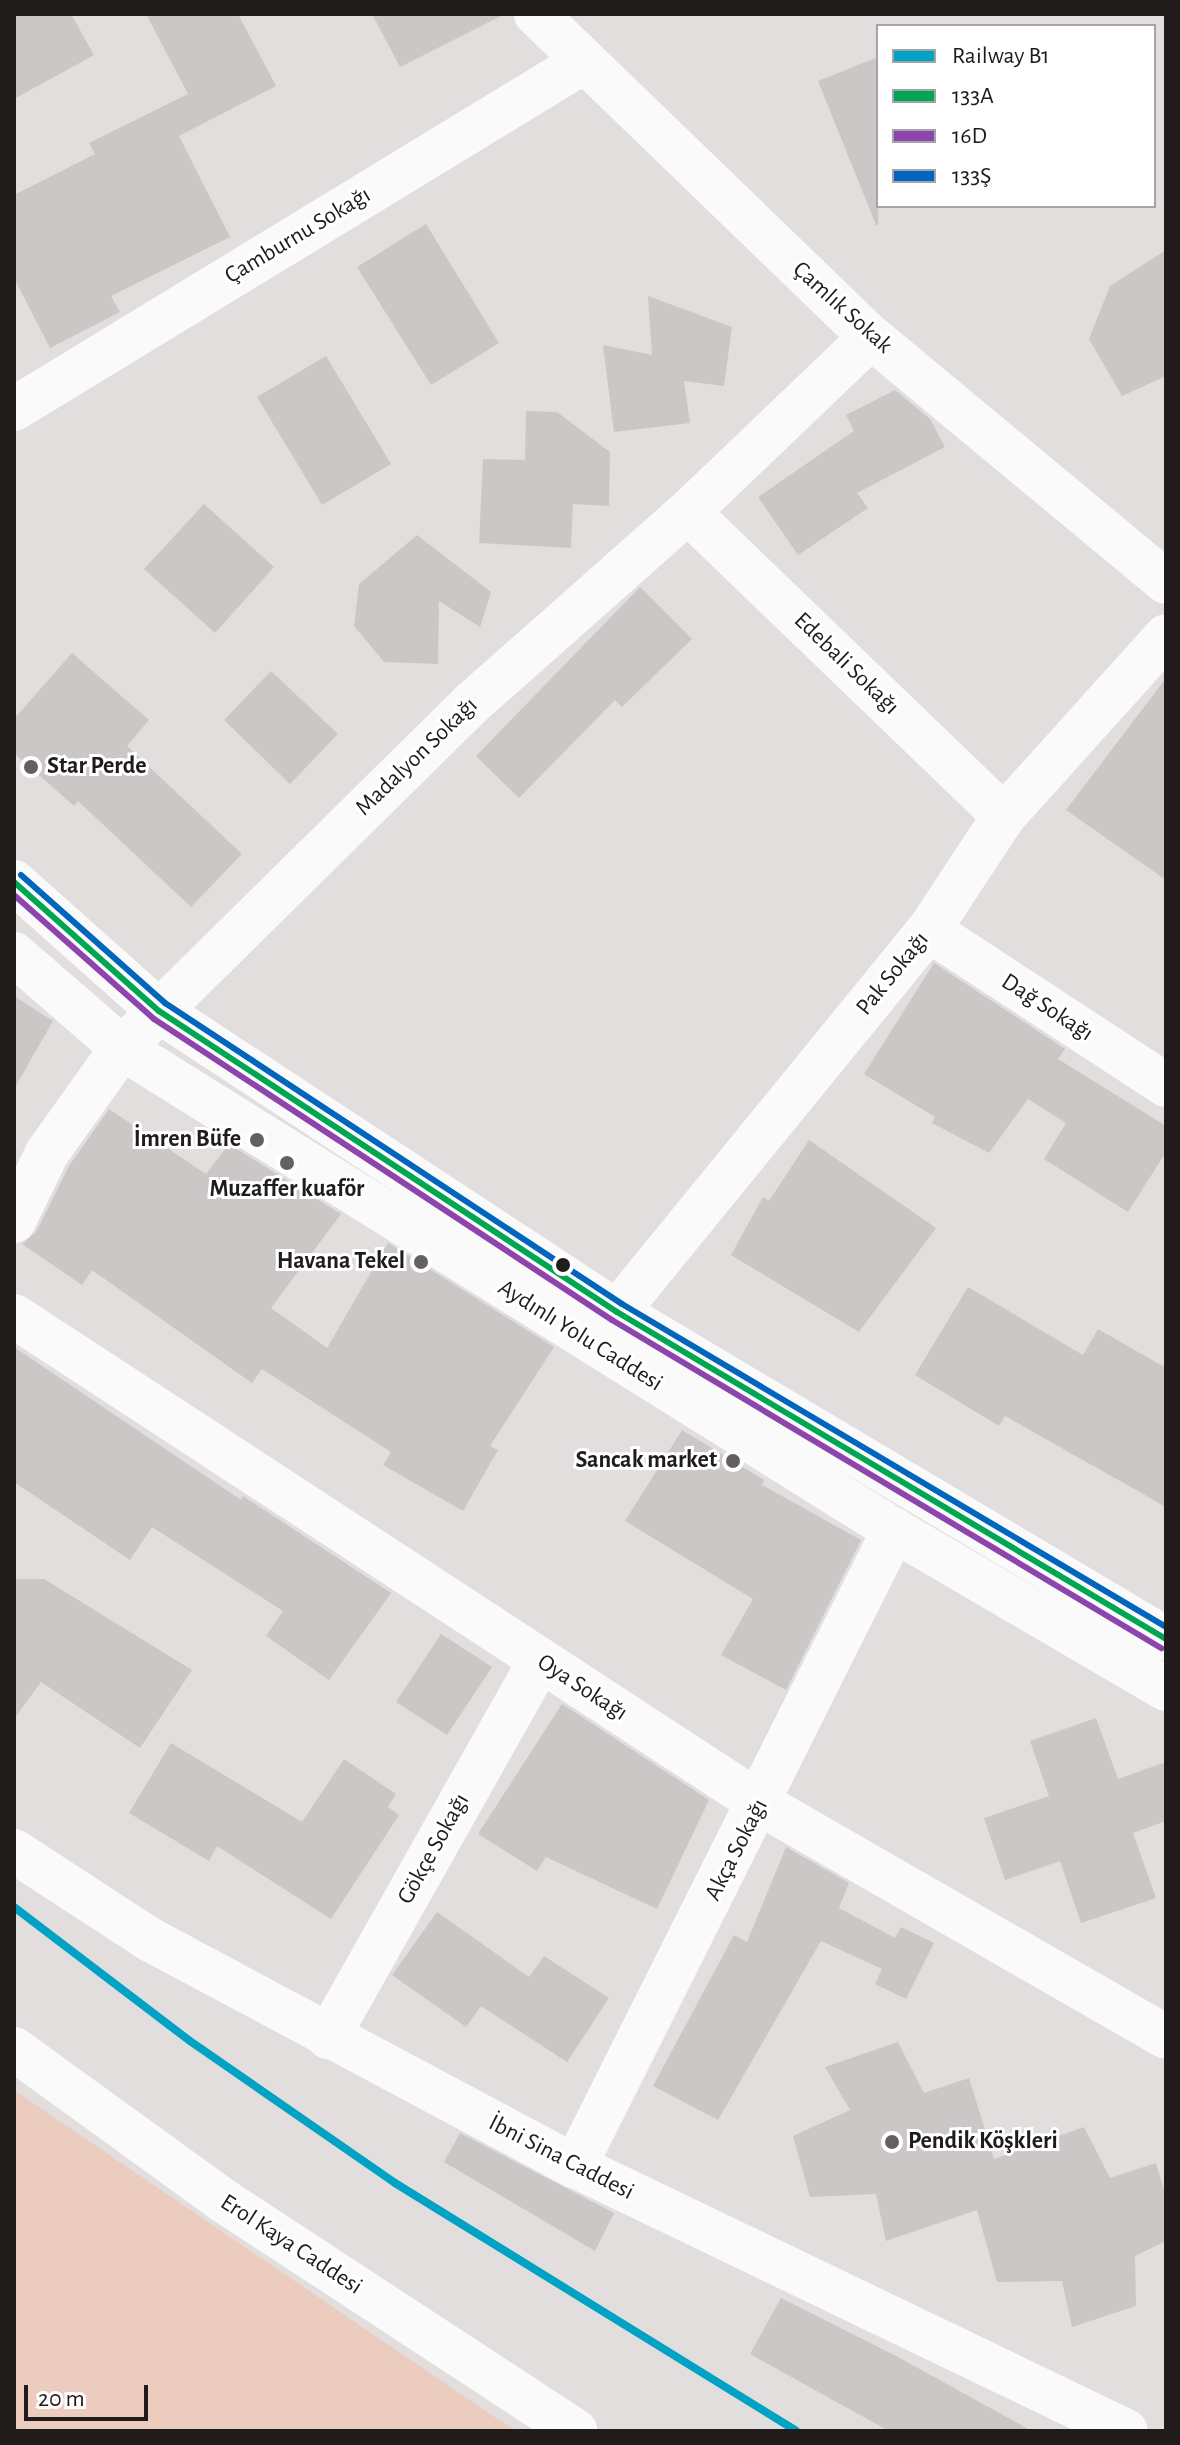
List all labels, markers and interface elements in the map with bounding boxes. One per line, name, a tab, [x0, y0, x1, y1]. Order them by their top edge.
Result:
legend	[876, 24, 1156, 208]
text: Railway B1	[952, 44, 1050, 68]
text: 133A	[952, 84, 994, 108]
text: 16D	[952, 124, 987, 148]
text: 133Ş	[952, 164, 991, 188]
street label: Çamburnu Sokağı	[220, 181, 376, 291]
street label: Çamlık Sokak	[786, 256, 898, 360]
street label: Edebali Sokağı	[787, 607, 905, 721]
street label: Madalyon Sokağı	[350, 692, 484, 822]
place label: Star Perde	[47, 753, 147, 781]
marker: Star Perde	[22, 758, 40, 776]
street label: Pak Sokağı	[850, 926, 936, 1022]
street label: Dağ Sokağı	[996, 968, 1098, 1048]
place label: İmren Büfe	[134, 1126, 241, 1154]
marker: İmren Büfe	[248, 1131, 266, 1149]
marker: Muzaffer kuaför	[278, 1154, 296, 1172]
place label: Muzaffer kuaför	[210, 1176, 364, 1204]
place label: Havana Tekel	[277, 1248, 405, 1276]
marker: Havana Tekel	[412, 1253, 430, 1271]
unlabelled marker	[555, 1257, 571, 1273]
street label: Aydınlı Yolu Caddesi	[492, 1274, 668, 1398]
place label: Sancak market	[575, 1447, 717, 1475]
marker: Sancak market	[724, 1452, 742, 1470]
street label: Oya Sokağı	[531, 1648, 633, 1728]
street label: Gökçe Sokağı	[392, 1789, 476, 1909]
street label: Akça Sokağı	[699, 1794, 775, 1906]
street label: İbni Sina Caddesi	[483, 2109, 639, 2207]
place label: Pendik Köşkleri	[908, 2128, 1058, 2156]
marker: Pendik Köşkleri	[883, 2133, 901, 2151]
street label: Erol Kaya Caddesi	[215, 2188, 367, 2302]
scale bar	[28, 2369, 152, 2419]
text: 20 m	[38, 2387, 85, 2411]

